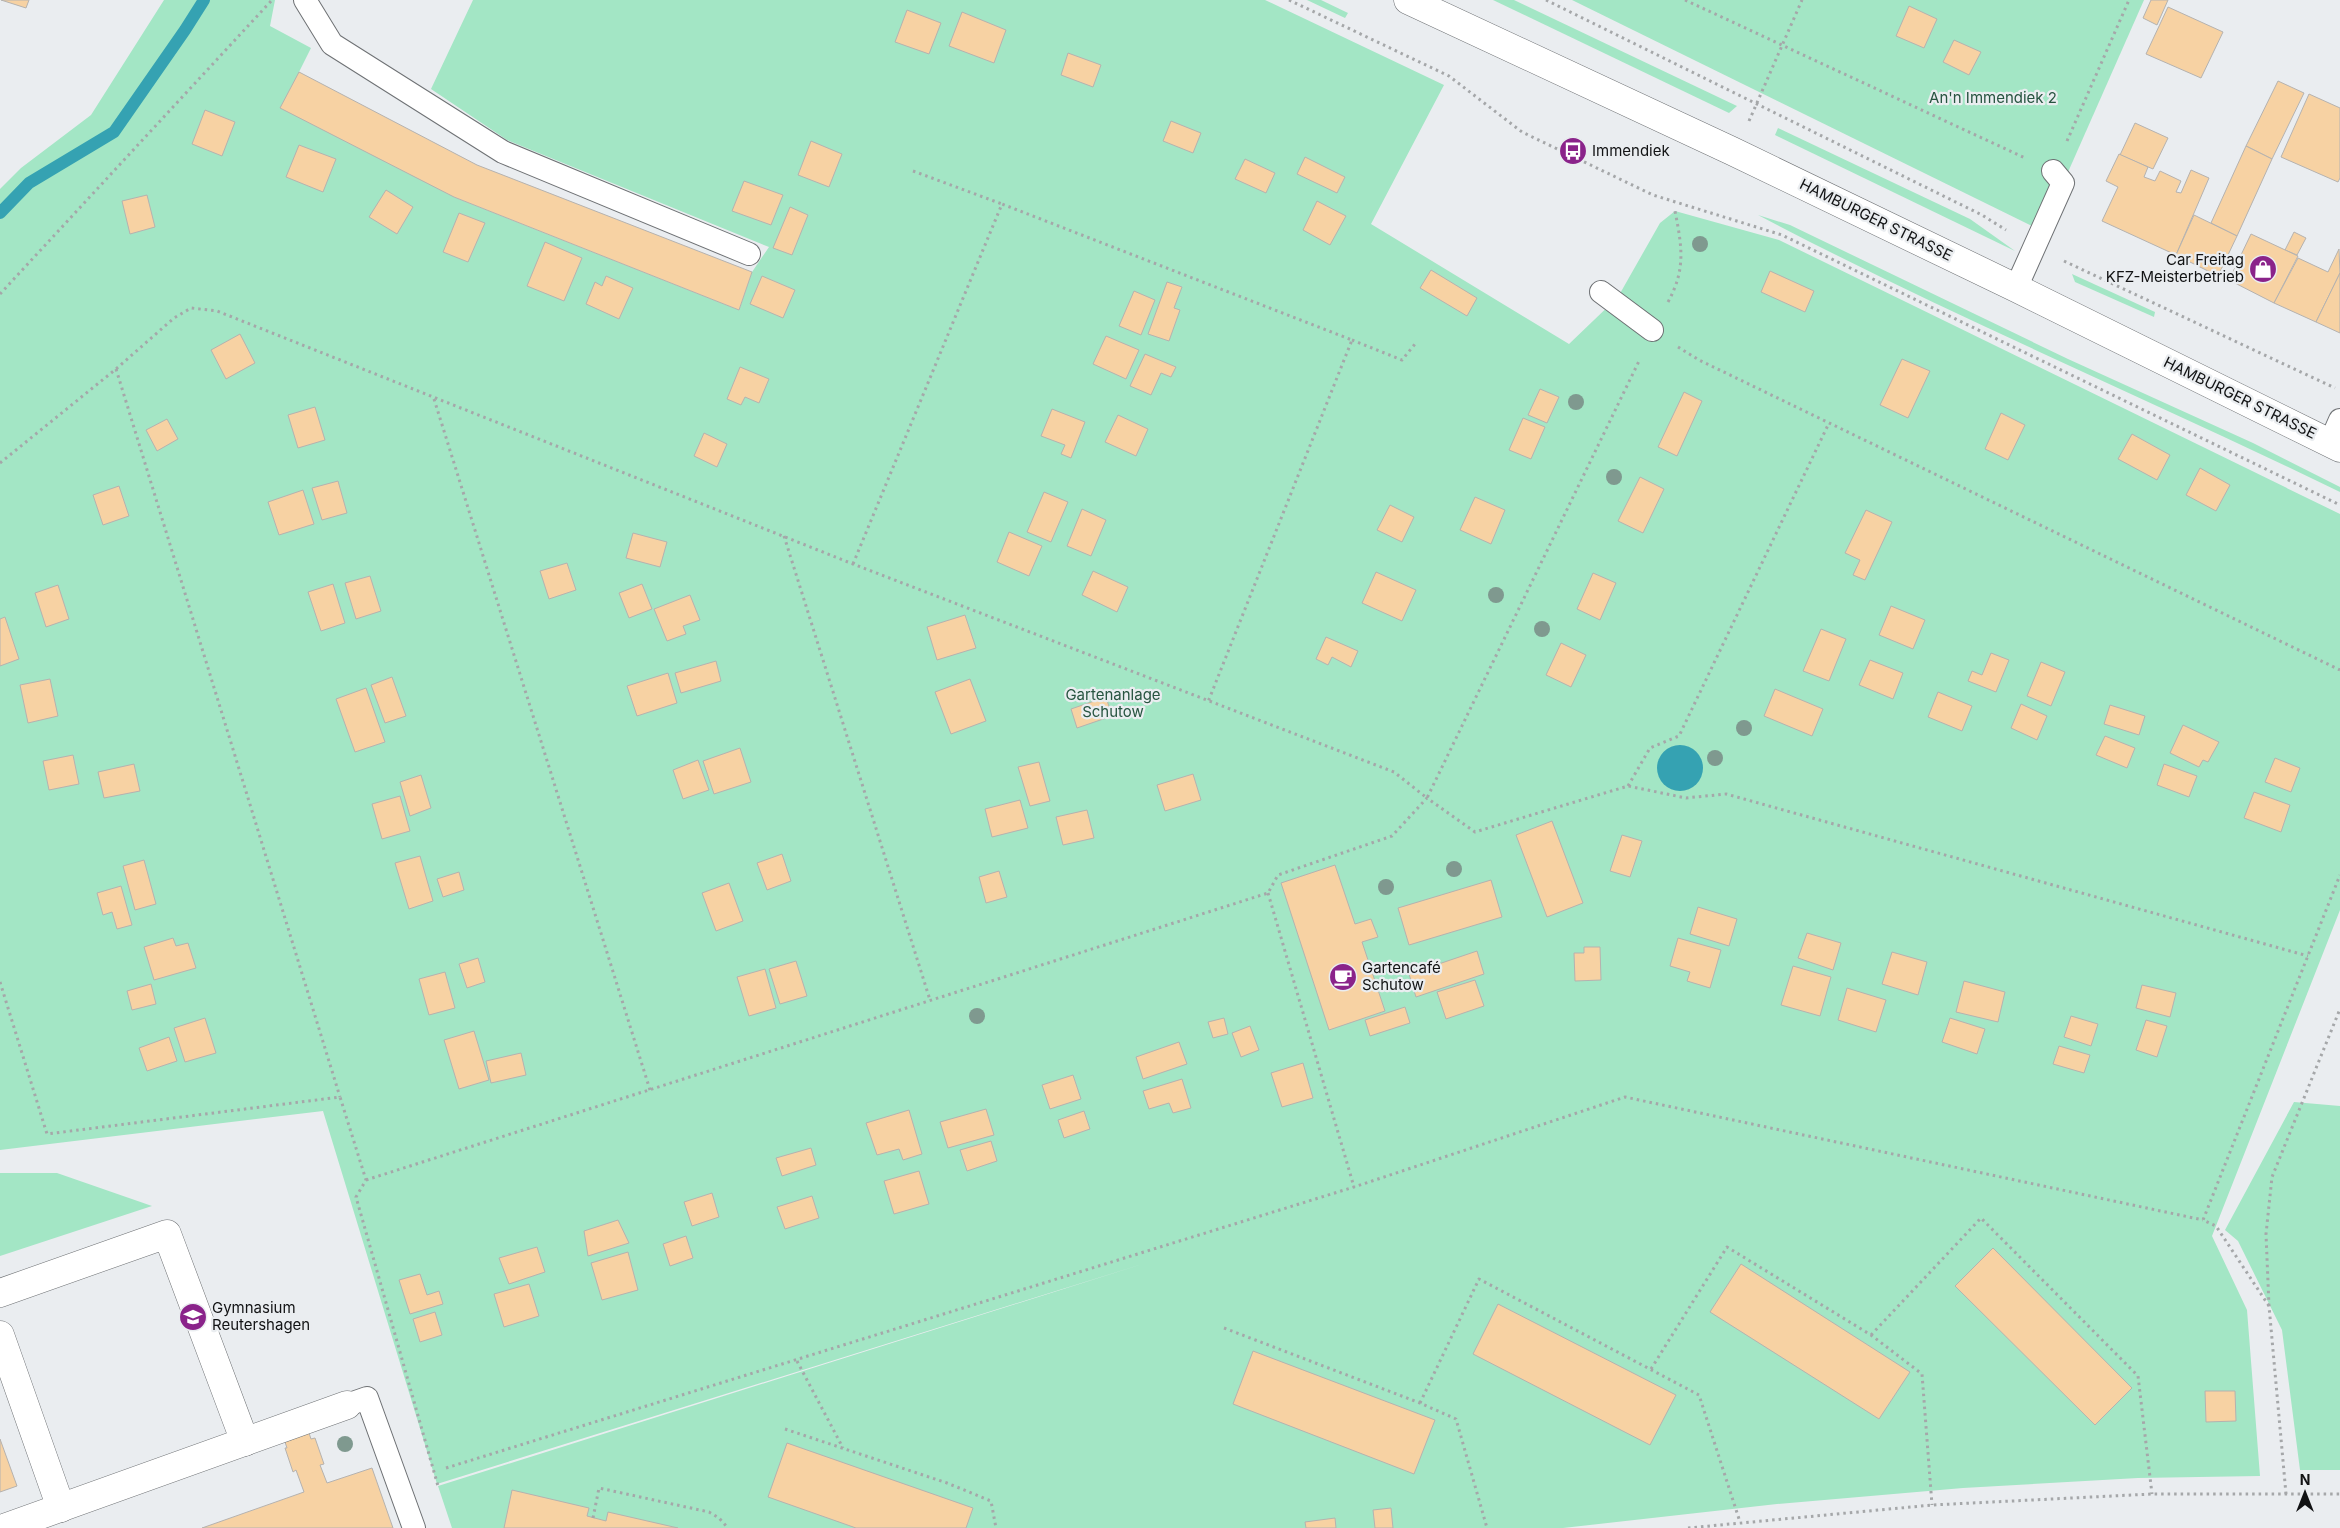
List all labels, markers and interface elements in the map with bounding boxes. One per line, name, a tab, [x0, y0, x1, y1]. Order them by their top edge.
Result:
park label: An'n Immendiek 2	[1929, 88, 2057, 107]
bus stop icon: Immendiek	[1558, 136, 1588, 166]
place label: Immendiek	[1592, 141, 1670, 160]
street label: HAMBURGER STRASSE	[1797, 174, 1956, 265]
place label: Car Freitag KFZ-Meisterbetrieb	[2106, 250, 2244, 286]
shop icon: Car Freitag KFZ-Meisterbetrieb	[2248, 254, 2278, 284]
street label: HAMBURGER STRASSE	[2161, 352, 2320, 443]
park label: Gartenanlage Schutow	[1065, 685, 1161, 721]
place label: Gartencafé Schutow	[1362, 958, 1441, 994]
cafe icon: Gartencafé Schutow	[1328, 962, 1358, 992]
place label: Gymnasium Reutershagen	[212, 1298, 310, 1334]
school or university icon: Gymnasium Reutershagen	[178, 1302, 208, 1332]
north arrow	[2280, 1468, 2330, 1518]
text: N	[2300, 1471, 2310, 1488]

